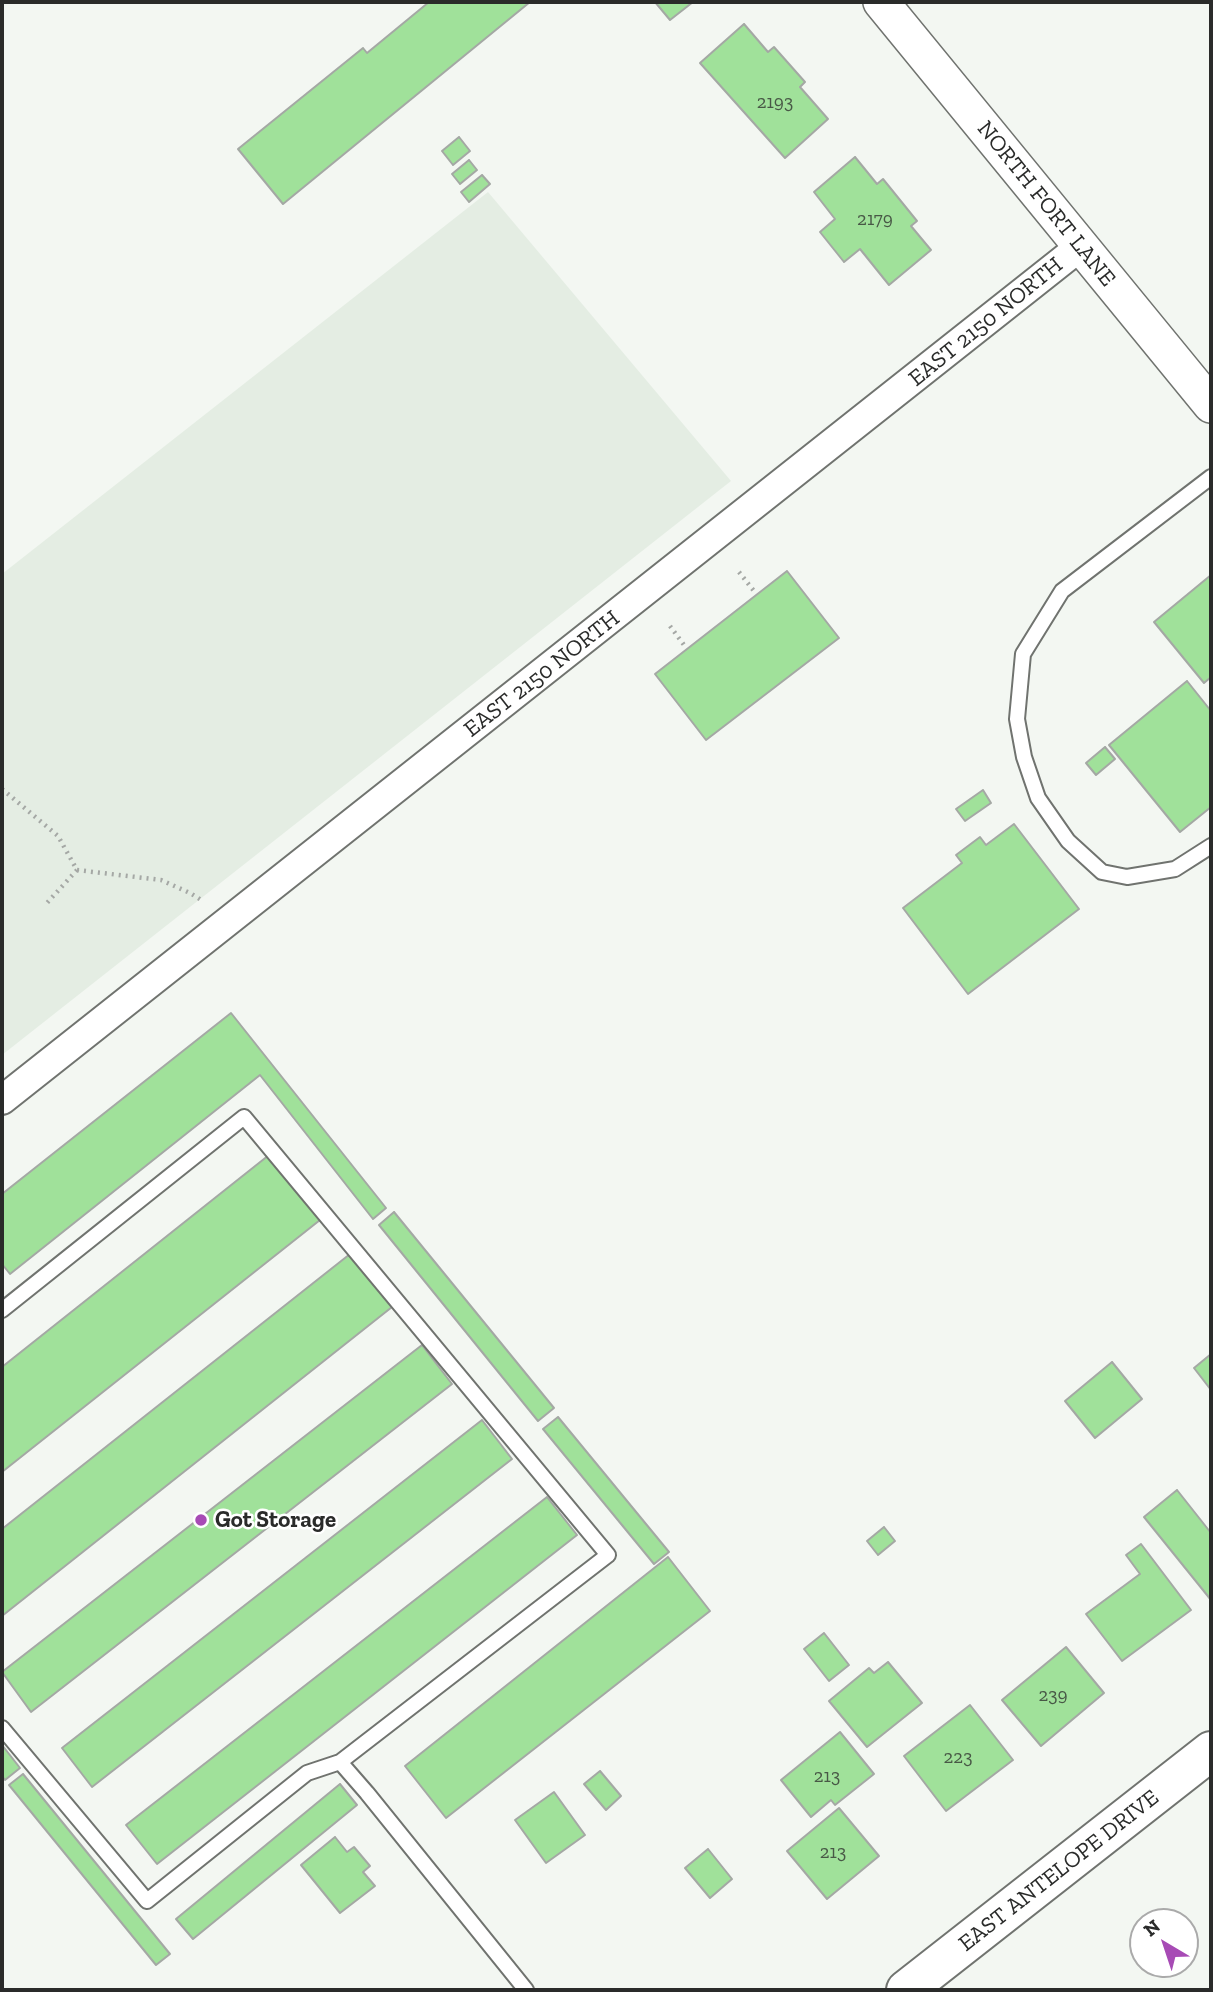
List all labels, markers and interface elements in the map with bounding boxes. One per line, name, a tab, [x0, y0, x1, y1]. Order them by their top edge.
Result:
house number: 2193	[757, 92, 793, 114]
street label: NORTH FORT LANE	[971, 116, 1121, 292]
house number: 2179	[857, 209, 893, 231]
street label: EAST 2150 NORTH	[904, 252, 1068, 392]
street label: EAST 2150 NORTH	[459, 605, 625, 743]
place label: Got Storage	[215, 1506, 336, 1534]
marker: Got Storage	[193, 1512, 209, 1528]
house number: 239	[1038, 1685, 1068, 1707]
house number: 223	[944, 1747, 972, 1769]
house number: 213	[814, 1766, 840, 1788]
street label: EAST ANTELOPE DRIVE	[953, 1784, 1165, 1958]
house number: 213	[820, 1842, 846, 1864]
north arrow	[1129, 1908, 1199, 1978]

